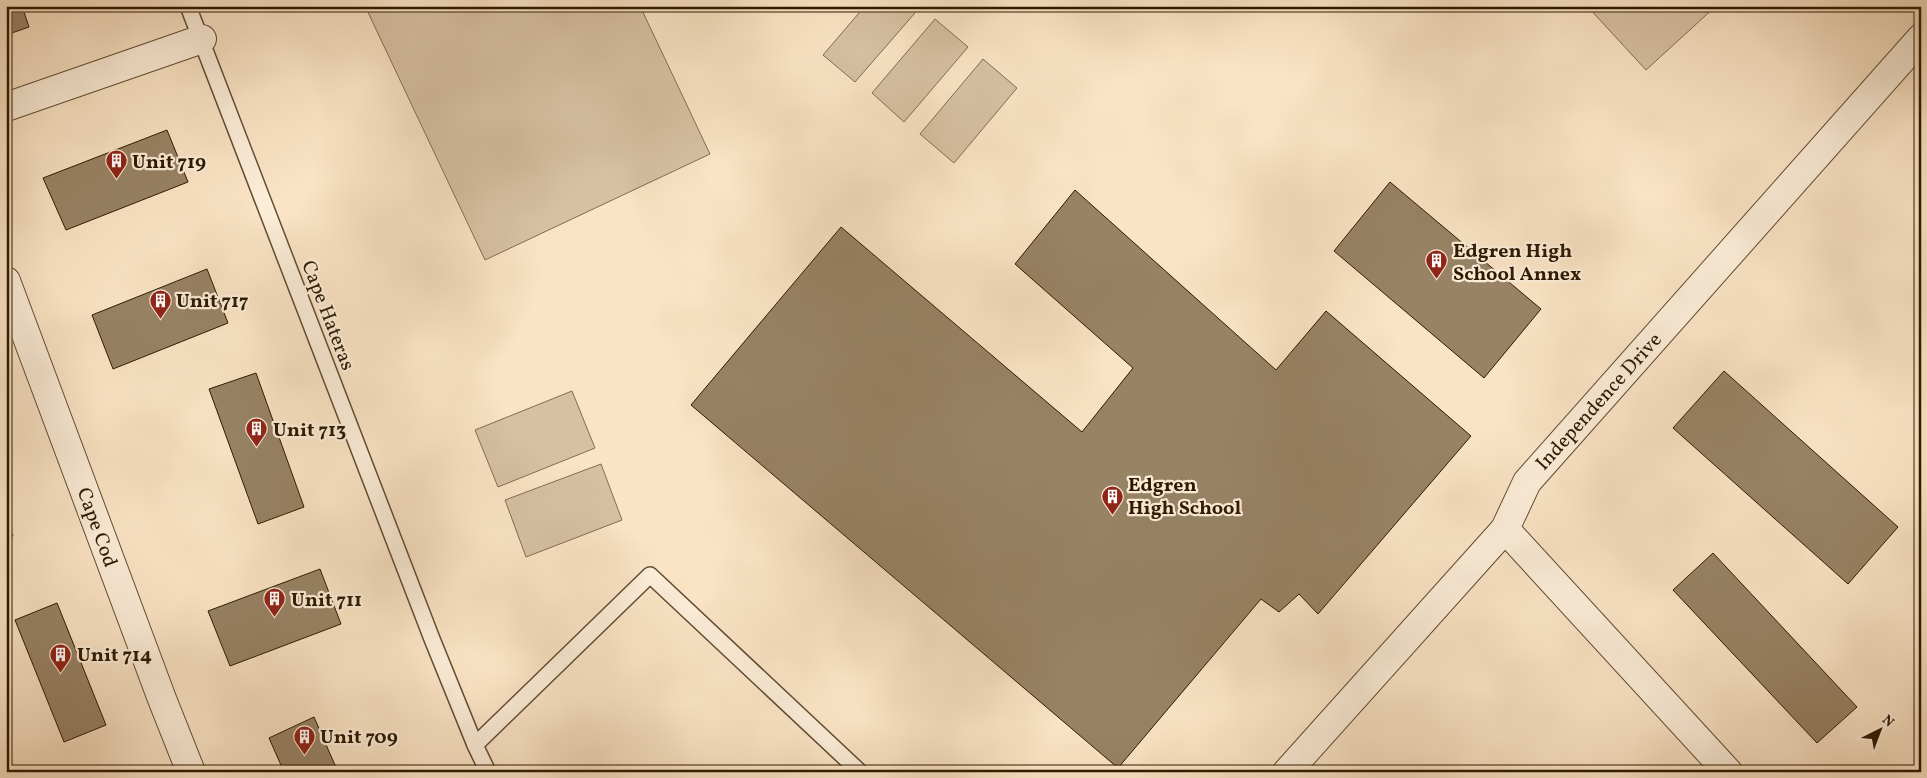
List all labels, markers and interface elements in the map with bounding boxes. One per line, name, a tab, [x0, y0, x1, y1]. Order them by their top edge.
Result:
building icon: Unit 719	[104, 149, 128, 180]
place label: Unit 719	[132, 149, 206, 177]
place label: Edgren High School Annex	[1453, 238, 1581, 289]
building icon: Edgren High School Annex	[1425, 249, 1449, 280]
street label: Cape Hateras	[293, 257, 361, 375]
building icon: Unit 717	[148, 288, 172, 319]
place label: Unit 717	[176, 288, 249, 316]
street label: Independence Drive	[1530, 327, 1669, 477]
building icon: Unit 713	[245, 417, 269, 448]
place label: Unit 713	[273, 417, 346, 445]
place label: Edgren High School	[1128, 472, 1241, 523]
street label: Cape Cod	[69, 484, 123, 571]
building icon: Edgren High School	[1100, 484, 1124, 515]
building icon: Unit 711	[263, 587, 287, 618]
place label: Unit 711	[291, 587, 362, 615]
building icon: Unit 714	[49, 642, 73, 673]
place label: Unit 714	[77, 642, 152, 670]
north arrow	[1854, 706, 1904, 756]
text: N	[1878, 711, 1898, 732]
building icon: Unit 709	[292, 724, 316, 755]
place label: Unit 709	[320, 724, 398, 752]

